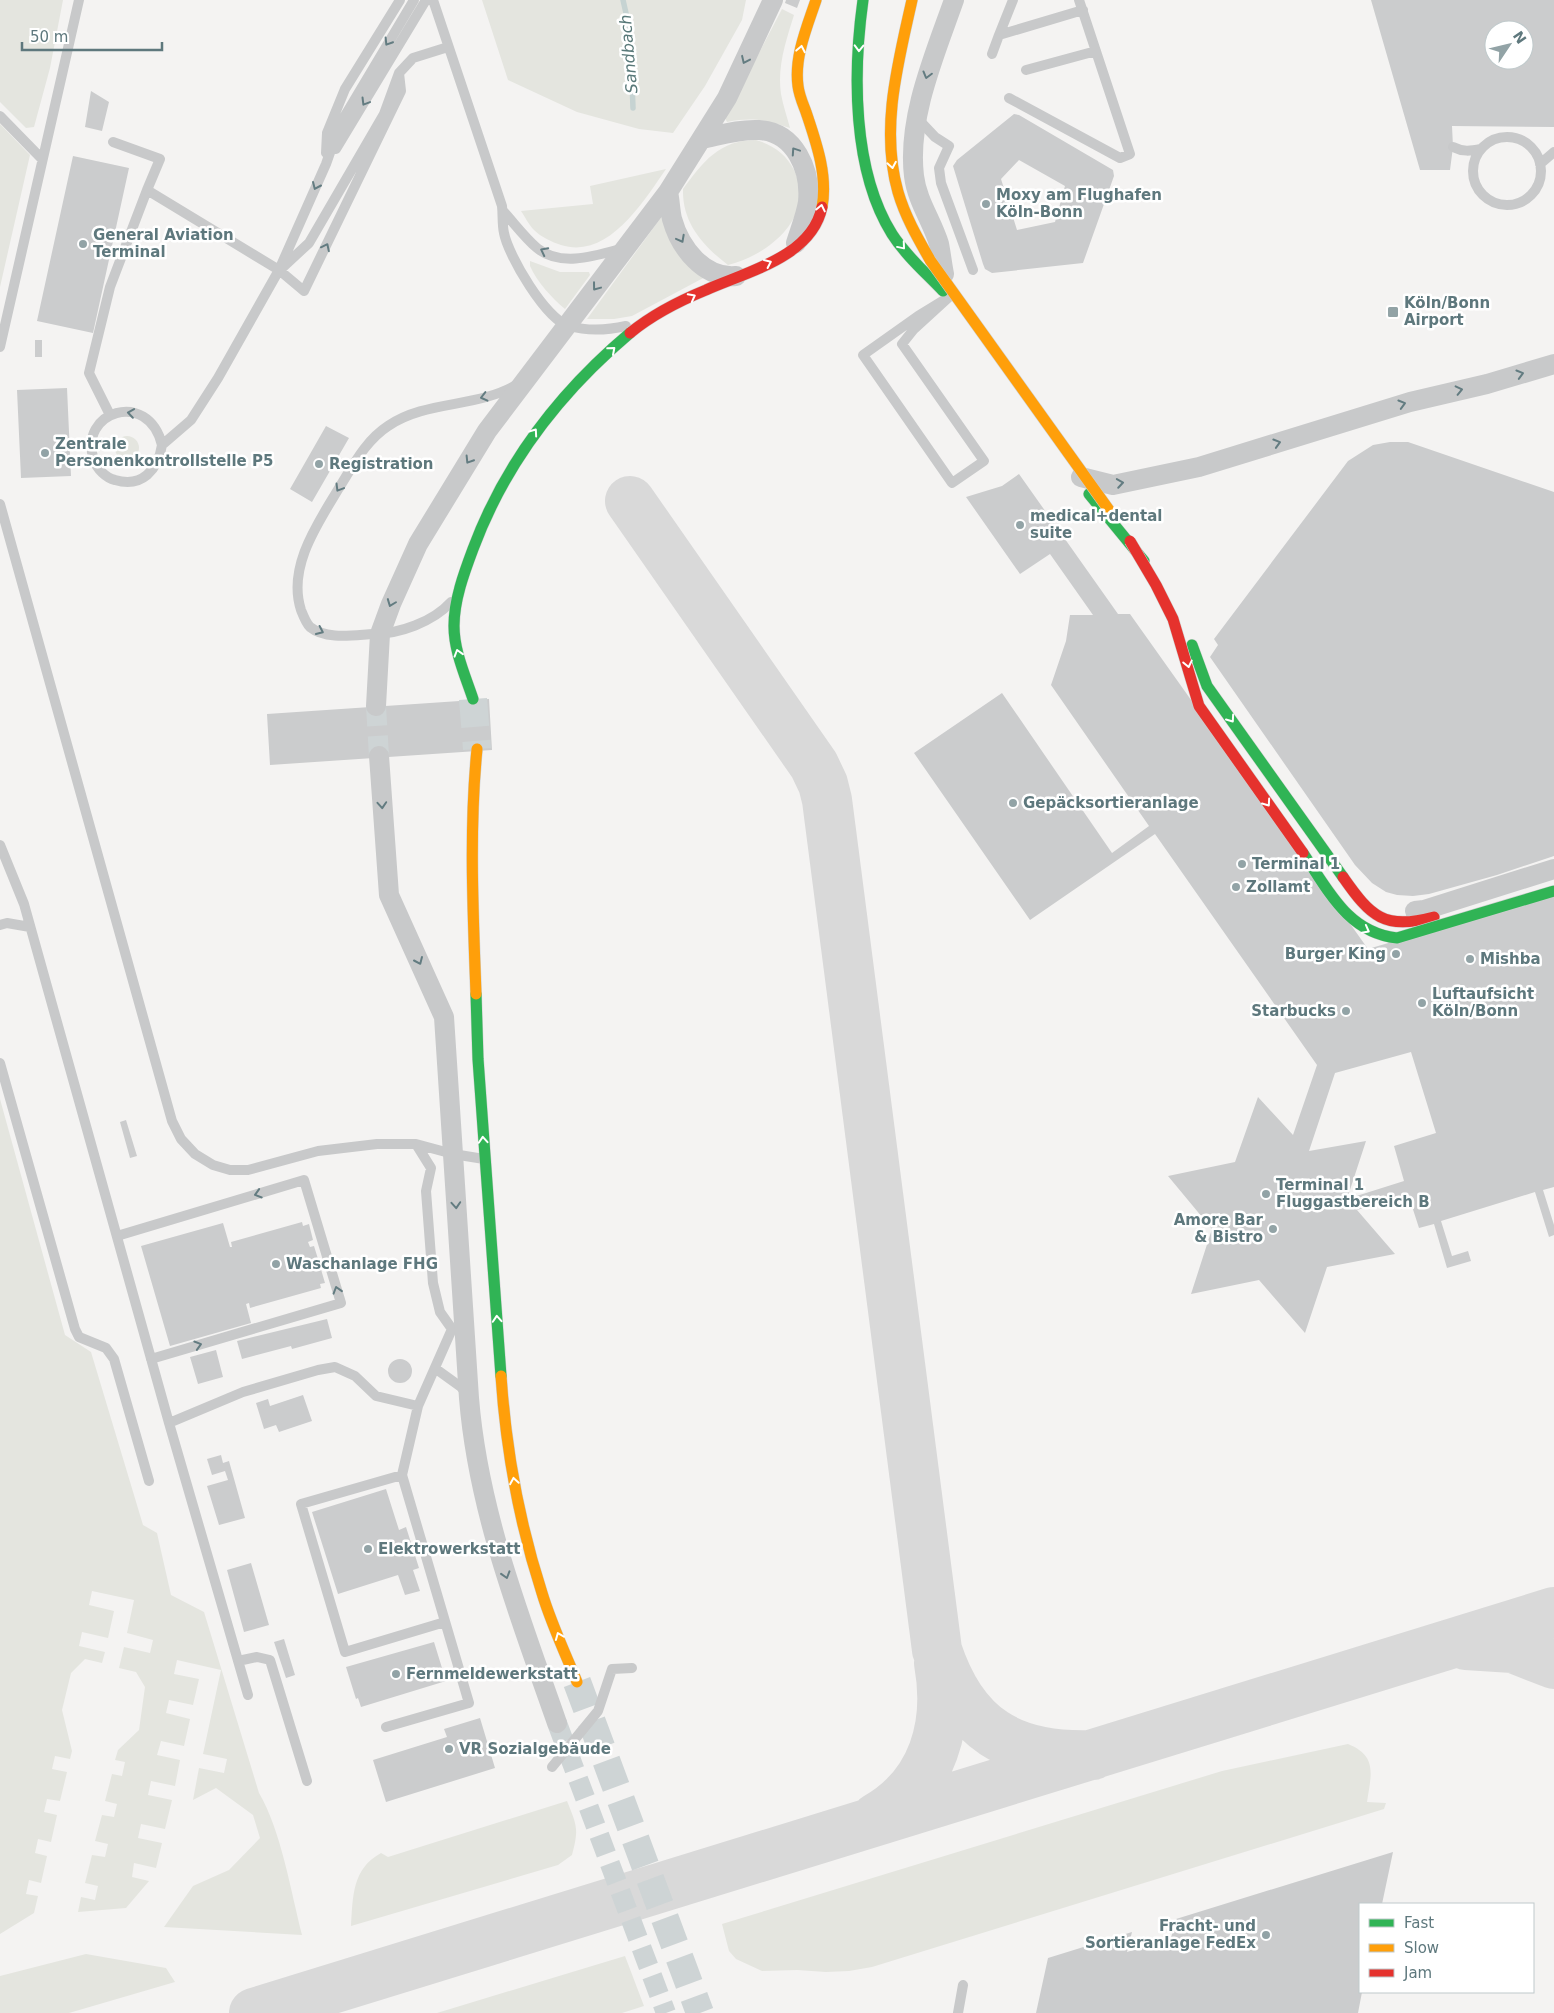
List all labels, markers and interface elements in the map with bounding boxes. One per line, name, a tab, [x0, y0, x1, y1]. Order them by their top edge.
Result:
water label: Sandbach	[616, 14, 641, 94]
scale bar	[22, 20, 162, 52]
north arrow	[1484, 20, 1534, 70]
text: 50 m	[30, 28, 68, 46]
text: N	[1510, 28, 1530, 47]
one-way arrow	[385, 36, 395, 45]
one-way arrow	[796, 45, 806, 54]
one-way arrow	[854, 45, 864, 53]
one-way arrow	[740, 55, 751, 64]
one-way arrow	[923, 70, 933, 78]
one-way arrow	[361, 96, 371, 105]
one-way arrow	[792, 147, 801, 156]
one-way arrow	[886, 161, 896, 170]
one-way arrow	[312, 181, 323, 190]
place label: Moxy am Flughafen Köln-Bonn	[996, 186, 1162, 221]
marker: Moxy am Flughafen Köln-Bonn	[980, 198, 992, 210]
one-way arrow	[816, 204, 826, 212]
place label: General Aviation Terminal	[93, 226, 234, 261]
one-way arrow	[675, 234, 685, 243]
marker: General Aviation Terminal	[77, 238, 89, 250]
one-way arrow	[896, 240, 905, 249]
one-way arrow	[319, 243, 330, 252]
one-way arrow	[540, 247, 549, 257]
one-way arrow	[762, 259, 771, 269]
one-way arrow	[593, 281, 601, 290]
one-way arrow	[687, 293, 696, 303]
place label: Köln/Bonn Airport	[1404, 294, 1490, 329]
marker: Köln/Bonn Airport	[1386, 305, 1400, 319]
one-way arrow	[606, 346, 615, 355]
one-way arrow	[1516, 369, 1525, 380]
one-way arrow	[1454, 385, 1463, 396]
one-way arrow	[479, 391, 488, 402]
one-way arrow	[1397, 400, 1405, 410]
one-way arrow	[126, 408, 134, 419]
one-way arrow	[528, 428, 537, 438]
place label: Zentrale Personenkontrollstelle P5	[55, 435, 273, 470]
one-way arrow	[1273, 439, 1281, 449]
marker: Zentrale Personenkontrollstelle P5	[39, 447, 51, 459]
place label: Registration	[329, 455, 434, 473]
one-way arrow	[465, 455, 475, 464]
marker: Registration	[313, 458, 325, 470]
one-way arrow	[1116, 478, 1124, 489]
one-way arrow	[336, 482, 346, 491]
place label: medical+dental suite	[1030, 507, 1162, 542]
marker: medical+dental suite	[1014, 519, 1026, 531]
one-way arrow	[387, 598, 397, 607]
one-way arrow	[315, 625, 324, 636]
one-way arrow	[453, 650, 463, 658]
one-way arrow	[1182, 659, 1192, 668]
one-way arrow	[1225, 713, 1234, 723]
place label: Gepäcksortieranlage	[1023, 794, 1199, 812]
marker: Gepäcksortieranlage	[1007, 797, 1019, 809]
one-way arrow	[1261, 797, 1270, 807]
one-way arrow	[377, 801, 388, 809]
place label: Terminal 1	[1252, 855, 1340, 873]
marker: Terminal 1	[1236, 858, 1248, 870]
place label: Zollamt	[1246, 878, 1310, 896]
marker: Zollamt	[1230, 881, 1242, 893]
one-way arrow	[1361, 924, 1370, 934]
place label: Burger King	[1285, 945, 1386, 963]
marker: Burger King	[1390, 948, 1402, 960]
place label: Mishba	[1480, 950, 1541, 968]
marker: Mishba	[1464, 953, 1476, 965]
one-way arrow	[412, 956, 423, 965]
place label: Luftaufsicht Köln/Bonn	[1432, 985, 1534, 1020]
marker: Luftaufsicht Köln/Bonn	[1416, 997, 1428, 1009]
place label: Starbucks	[1251, 1002, 1336, 1020]
marker: Starbucks	[1340, 1005, 1352, 1017]
one-way arrow	[478, 1135, 489, 1143]
place label: Terminal 1 Fluggastbereich B	[1276, 1176, 1430, 1211]
marker: Terminal 1 Fluggastbereich B	[1260, 1188, 1272, 1200]
one-way arrow	[254, 1189, 262, 1199]
one-way arrow	[451, 1201, 462, 1209]
place label: Amore Bar & Bistro	[1174, 1211, 1264, 1246]
marker: Amore Bar & Bistro	[1267, 1223, 1279, 1235]
place label: Waschanlage FHG	[286, 1255, 438, 1273]
marker: Waschanlage FHG	[270, 1258, 282, 1270]
one-way arrow	[332, 1286, 342, 1294]
one-way arrow	[491, 1315, 502, 1323]
one-way arrow	[194, 1341, 202, 1351]
one-way arrow	[509, 1476, 520, 1484]
place label: Elektrowerkstatt	[378, 1540, 520, 1558]
marker: Elektrowerkstatt	[362, 1543, 374, 1555]
one-way arrow	[501, 1571, 511, 1579]
one-way arrow	[554, 1632, 565, 1641]
place label: Fernmeldewerkstatt	[406, 1665, 578, 1683]
marker: Fernmeldewerkstatt	[390, 1668, 402, 1680]
place label: VR Sozialgebäude	[459, 1740, 611, 1758]
marker: VR Sozialgebäude	[443, 1743, 455, 1755]
legend	[1359, 1903, 1534, 1993]
text: Fast	[1404, 1914, 1434, 1932]
place label: Fracht- und Sortieranlage FedEx	[1085, 1917, 1256, 1952]
marker: Fracht- und Sortieranlage FedEx	[1260, 1929, 1272, 1941]
text: Slow	[1404, 1939, 1439, 1957]
text: Jam	[1403, 1964, 1432, 1982]

